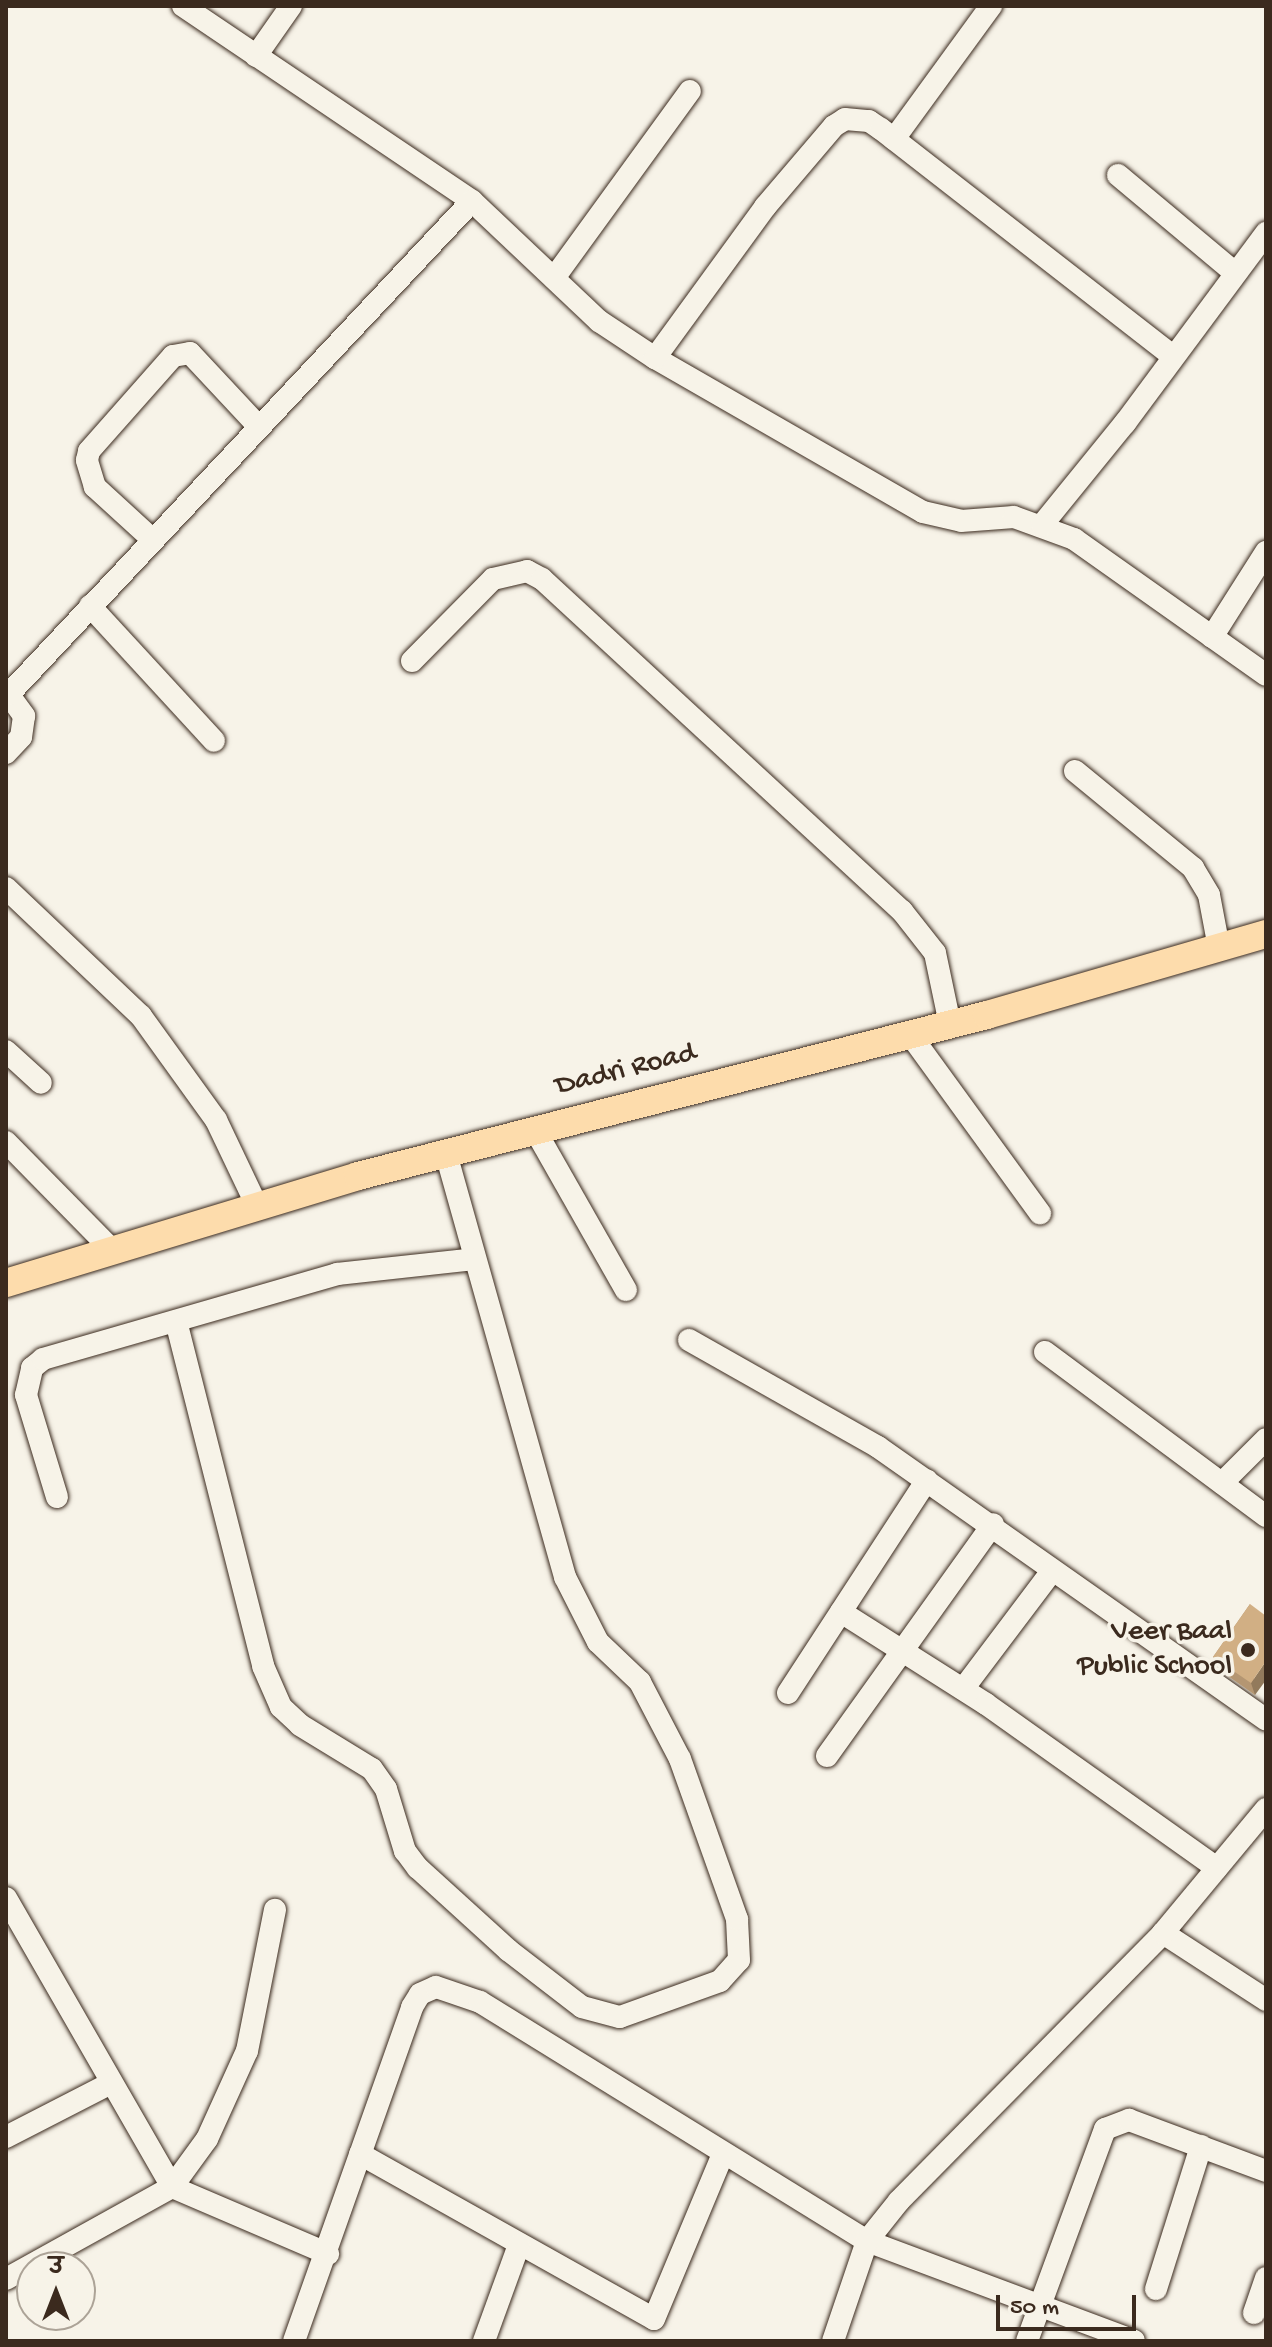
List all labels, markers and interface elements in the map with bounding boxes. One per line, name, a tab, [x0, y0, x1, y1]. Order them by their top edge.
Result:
street label: Dadri Road	[552, 1036, 700, 1106]
place label: Veer Baal Public School	[1077, 1615, 1232, 1686]
marker: Veer Baal Public School	[1239, 1641, 1257, 1659]
north arrow	[16, 2251, 96, 2331]
text: उ	[49, 2256, 63, 2282]
scale bar	[1000, 2279, 1140, 2329]
text: 50 m	[1010, 2294, 1059, 2323]

